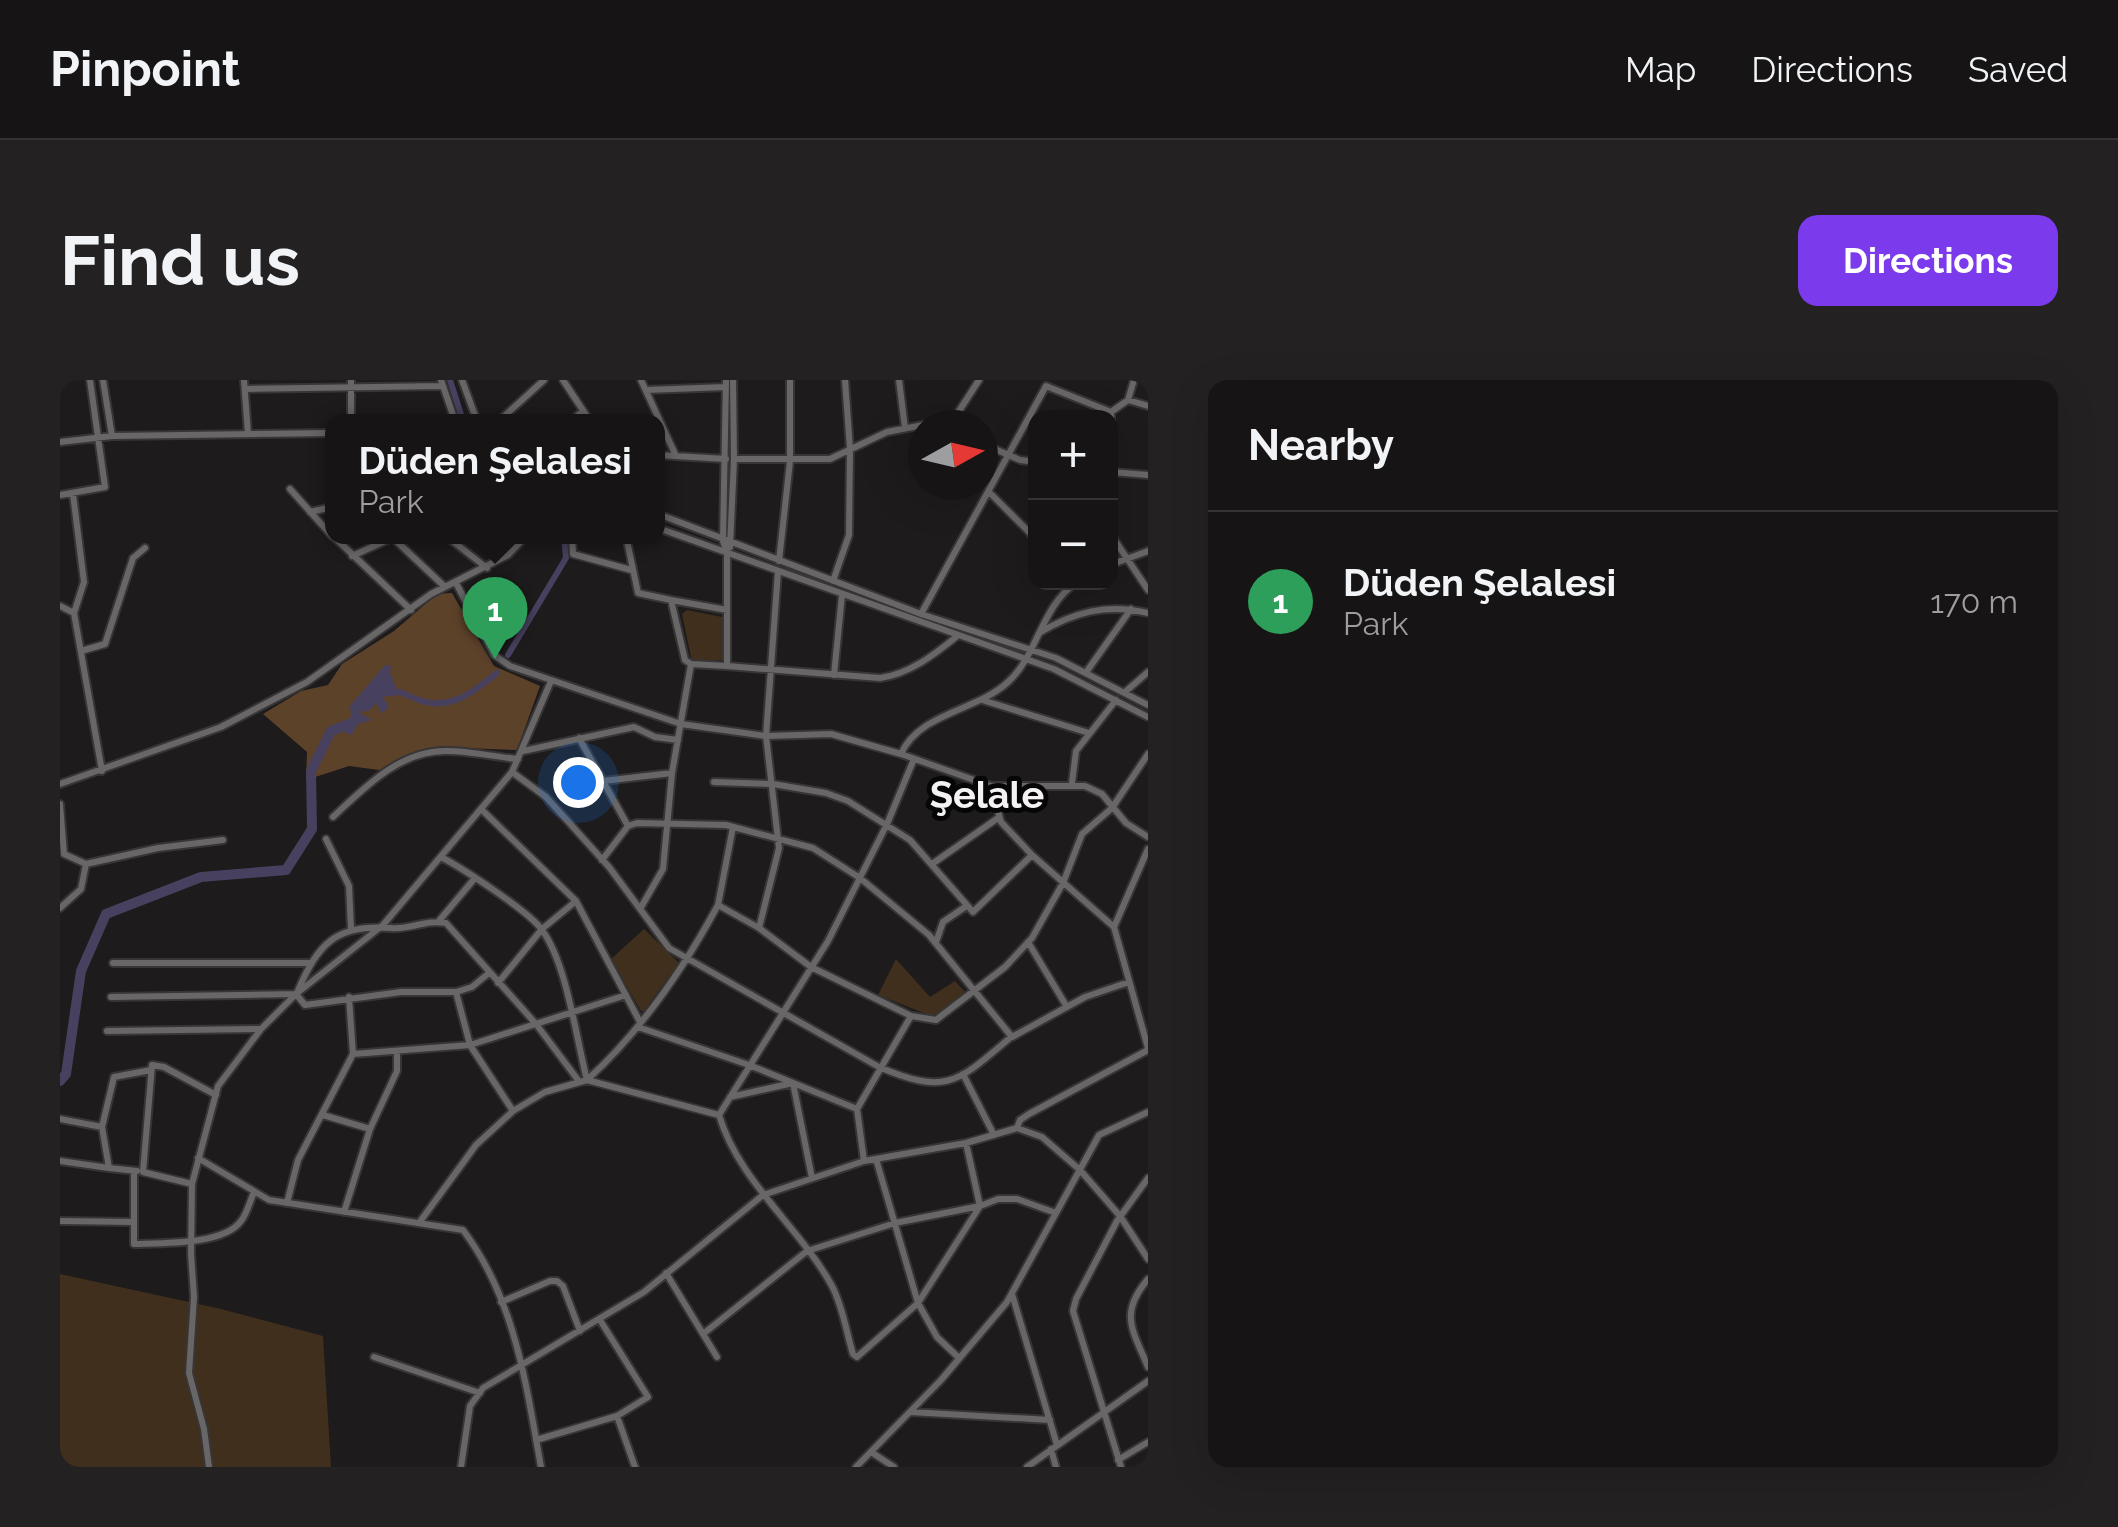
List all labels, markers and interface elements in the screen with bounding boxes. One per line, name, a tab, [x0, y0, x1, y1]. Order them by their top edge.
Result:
text: Pinpoint	[50, 41, 240, 97]
text: Map	[1625, 49, 1696, 90]
text: Directions	[1751, 49, 1913, 90]
text: Saved	[1968, 49, 2068, 90]
button: Directions	[1798, 215, 2058, 306]
text: Find us	[60, 219, 300, 301]
north arrow	[908, 410, 998, 500]
map controls	[1028, 410, 1118, 590]
button: +	[1028, 410, 1118, 500]
popup	[325, 414, 665, 544]
text: Nearby	[1248, 421, 1394, 470]
text: Düden Şelalesi	[358, 438, 632, 483]
text: Park	[358, 483, 424, 520]
button: −	[1028, 500, 1118, 590]
text: Düden Şelalesi	[1343, 560, 1616, 605]
pin: 1	[462, 576, 528, 659]
text: 1	[1273, 583, 1288, 620]
text: 170 m	[1930, 583, 2018, 620]
text: Park	[1343, 605, 1408, 642]
your location	[553, 757, 604, 808]
district label: Şelale	[930, 772, 1044, 817]

